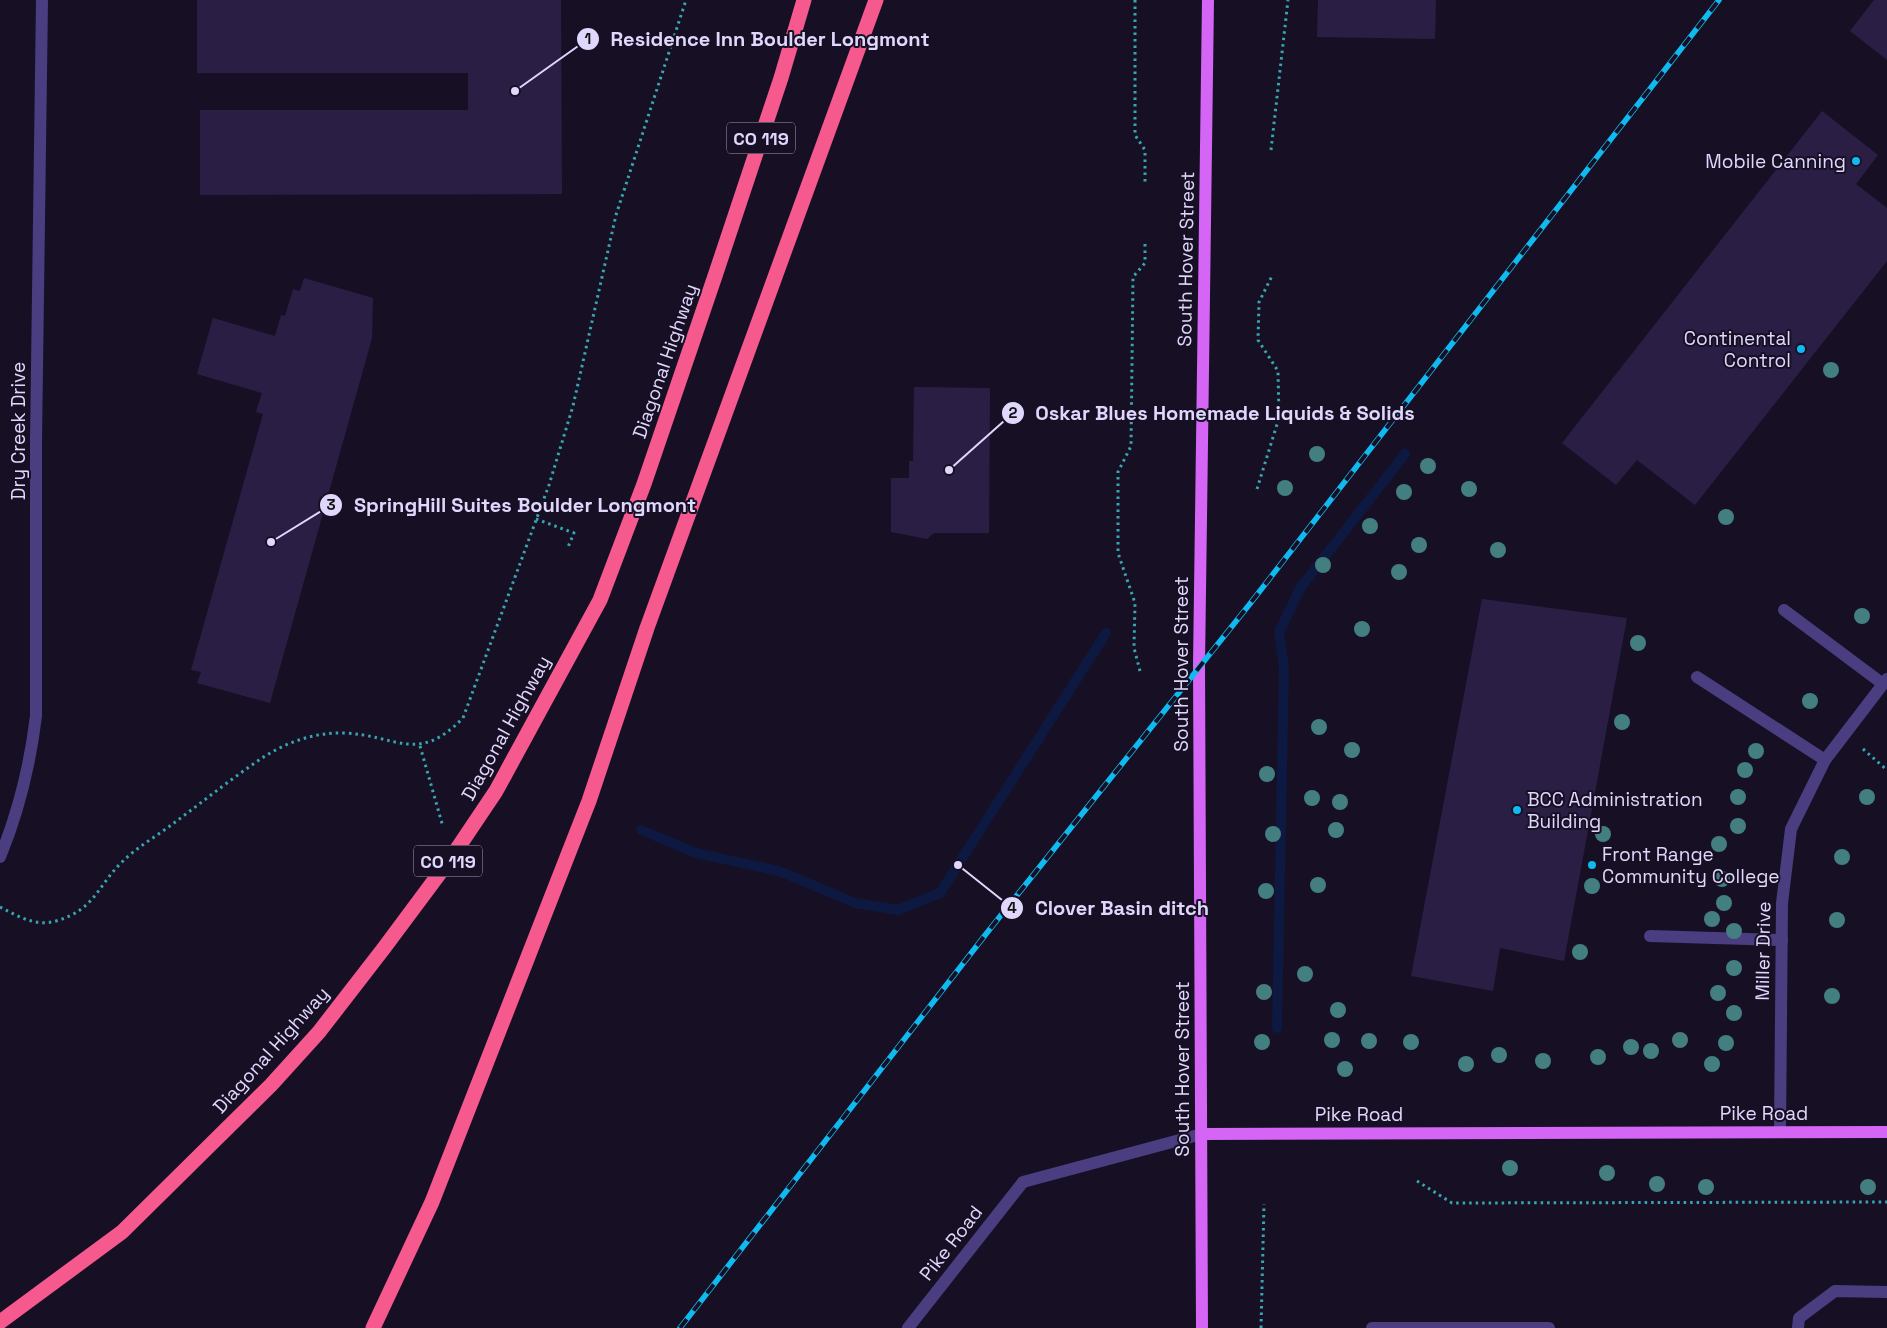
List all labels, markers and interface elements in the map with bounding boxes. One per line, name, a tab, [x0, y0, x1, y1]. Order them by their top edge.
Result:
callout: Residence Inn Boulder Longmont	[575, 22, 939, 57]
text: Residence Inn Boulder Longmont	[610, 26, 930, 52]
text: 1	[585, 29, 591, 48]
road number: CO 119	[727, 122, 795, 154]
place label: Mobile Canning	[1705, 149, 1846, 174]
marker: Mobile Canning	[1850, 155, 1862, 167]
street label: South Hover Street	[1172, 171, 1200, 347]
street label: Diagonal Highway	[627, 280, 703, 442]
place label: Continental Control	[1684, 326, 1791, 373]
marker: Continental Control	[1795, 343, 1807, 355]
street label: Dry Creek Drive	[6, 362, 31, 500]
callout: Oskar Blues Homemade Liquids & Solids	[1000, 395, 1425, 430]
text: Oskar Blues Homemade Liquids & Solids	[1035, 400, 1415, 426]
text: 2	[1009, 403, 1018, 422]
callout: SpringHill Suites Boulder Longmont	[319, 487, 706, 522]
text: SpringHill Suites Boulder Longmont	[354, 492, 696, 518]
text: 3	[326, 495, 336, 514]
street label: South Hover Street	[1169, 576, 1194, 752]
street label: Diagonal Highway	[456, 651, 556, 805]
place label: BCC Administration Building	[1527, 787, 1703, 834]
marker: BCC Administration Building	[1511, 804, 1523, 816]
place label: Front Range Community College	[1602, 842, 1780, 889]
road number: CO 119	[414, 846, 482, 876]
marker: Front Range Community College	[1586, 859, 1598, 871]
callout: Clover Basin ditch	[1000, 891, 1219, 926]
text: Clover Basin ditch	[1035, 895, 1209, 921]
text: 4	[1007, 898, 1017, 917]
street label: Miller Drive	[1750, 901, 1776, 1001]
street label: Diagonal Highway	[207, 981, 335, 1119]
street label: South Hover Street	[1170, 981, 1195, 1157]
street label: Pike Road	[1720, 1101, 1808, 1126]
street label: Pike Road	[1315, 1102, 1403, 1127]
street label: Pike Road	[914, 1200, 988, 1286]

